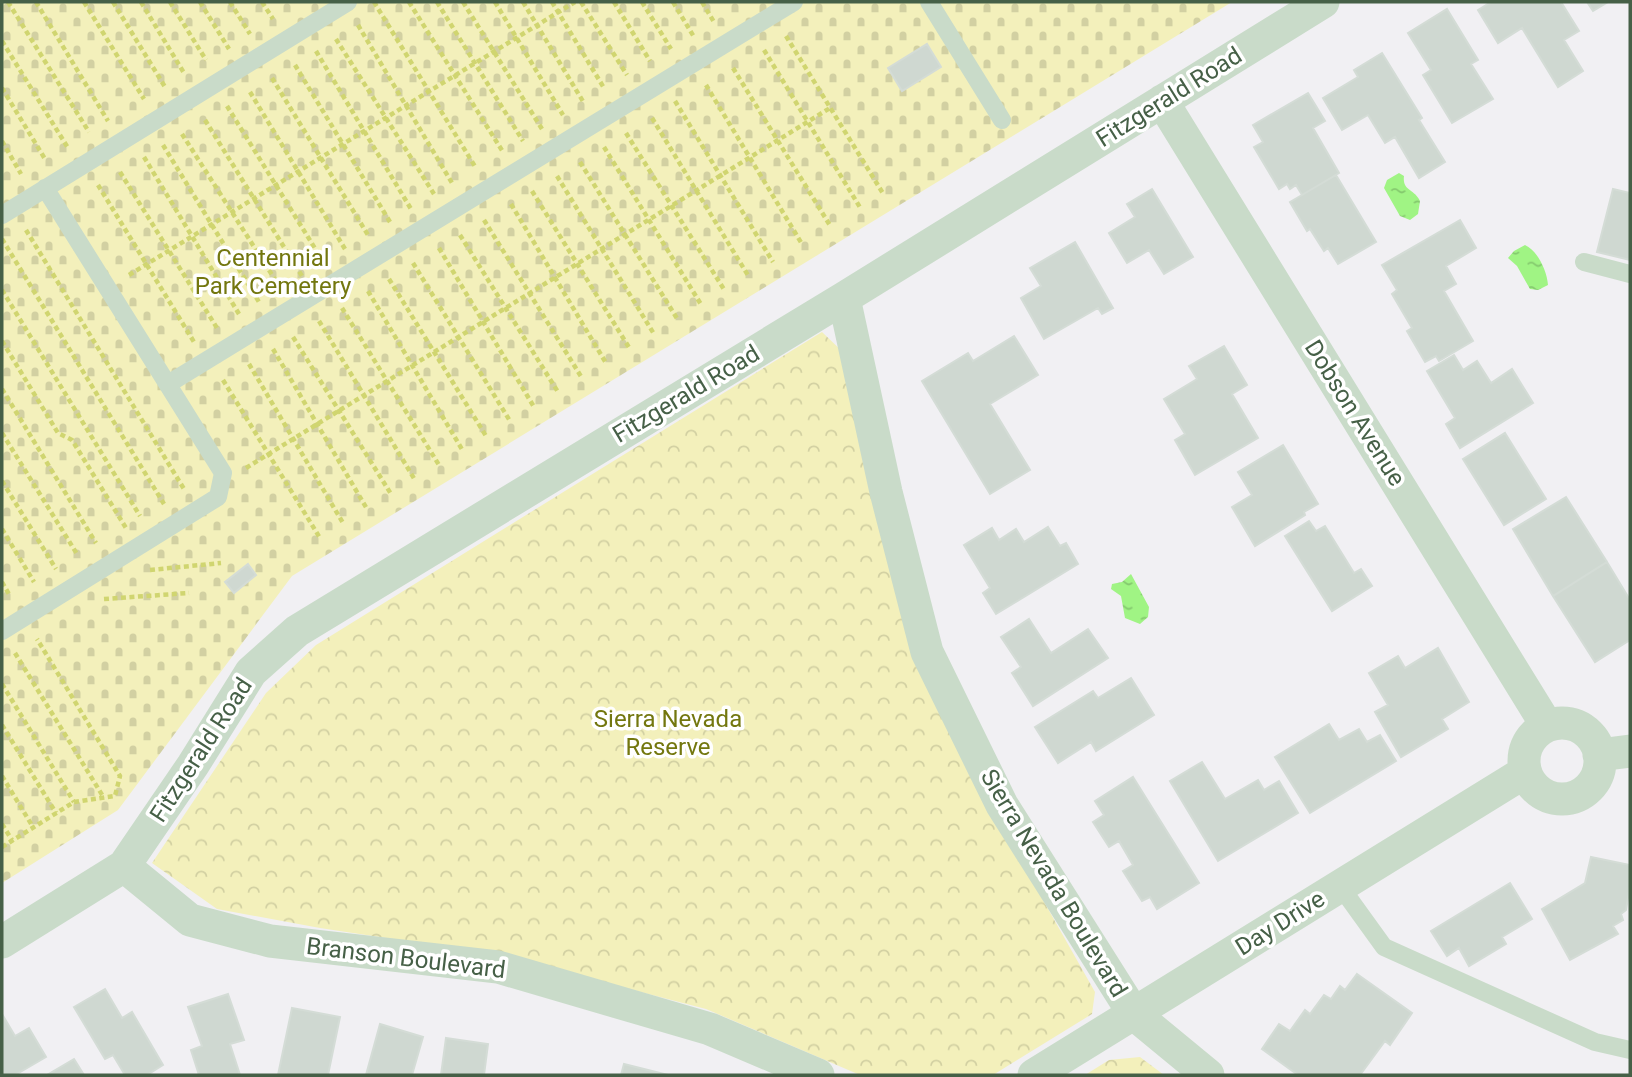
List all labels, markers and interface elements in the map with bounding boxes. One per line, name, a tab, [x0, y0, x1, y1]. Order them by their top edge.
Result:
street label: Fitzgerald Road	[1091, 41, 1247, 153]
park label: Centennial Park Cemetery	[195, 244, 352, 300]
street label: Dobson Avenue	[1299, 335, 1411, 491]
street label: Fitzgerald Road	[608, 339, 764, 449]
street label: Fitzgerald Road	[144, 673, 258, 827]
park label: Sierra Nevada Reserve	[594, 705, 742, 761]
street label: Sierra Nevada Boulevard	[975, 764, 1133, 1002]
street label: Day Drive	[1230, 885, 1330, 961]
street label: Branson Boulevard	[305, 932, 507, 984]

